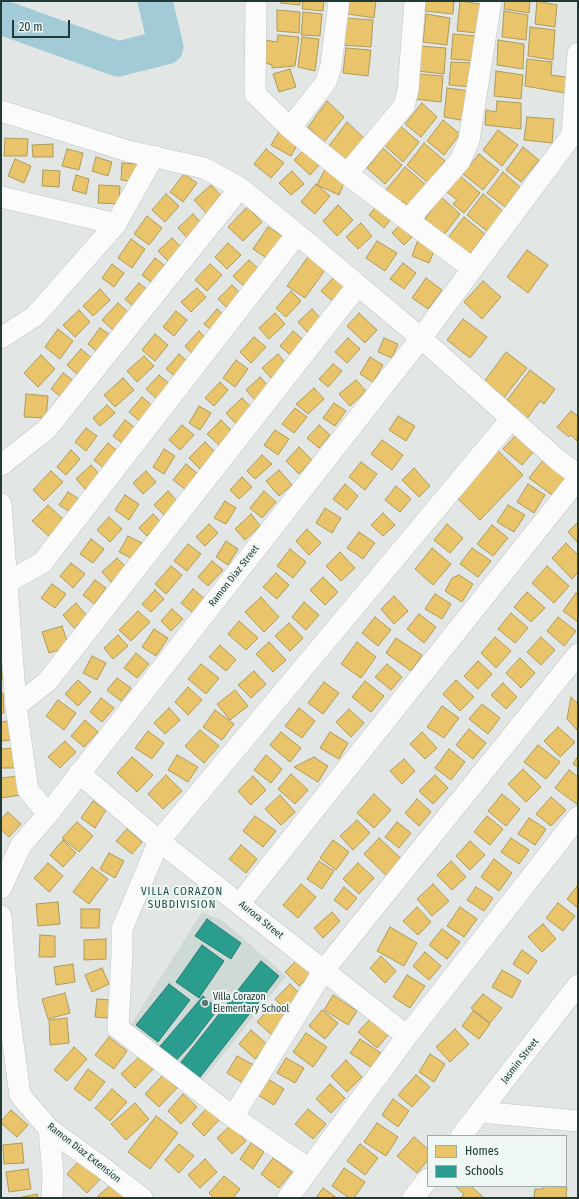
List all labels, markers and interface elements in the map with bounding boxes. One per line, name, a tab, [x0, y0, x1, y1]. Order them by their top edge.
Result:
scale bar	[14, 12, 72, 38]
text: 20 m	[19, 20, 43, 34]
street label: Ramon Diaz Street	[206, 543, 262, 609]
district label: VILLA CORAZON SUBDIVISION	[141, 885, 223, 911]
street label: Aurora Street	[236, 898, 286, 942]
place label: Villa Corazon Elementary School	[213, 991, 289, 1014]
marker: Villa Corazon Elementary School	[200, 998, 210, 1008]
street label: Jasmin Street	[499, 1036, 541, 1086]
street label: Ramon Diaz Extension	[45, 1121, 123, 1185]
legend	[427, 1135, 567, 1187]
text: Homes	[465, 1144, 499, 1158]
text: Schools	[465, 1164, 503, 1178]

